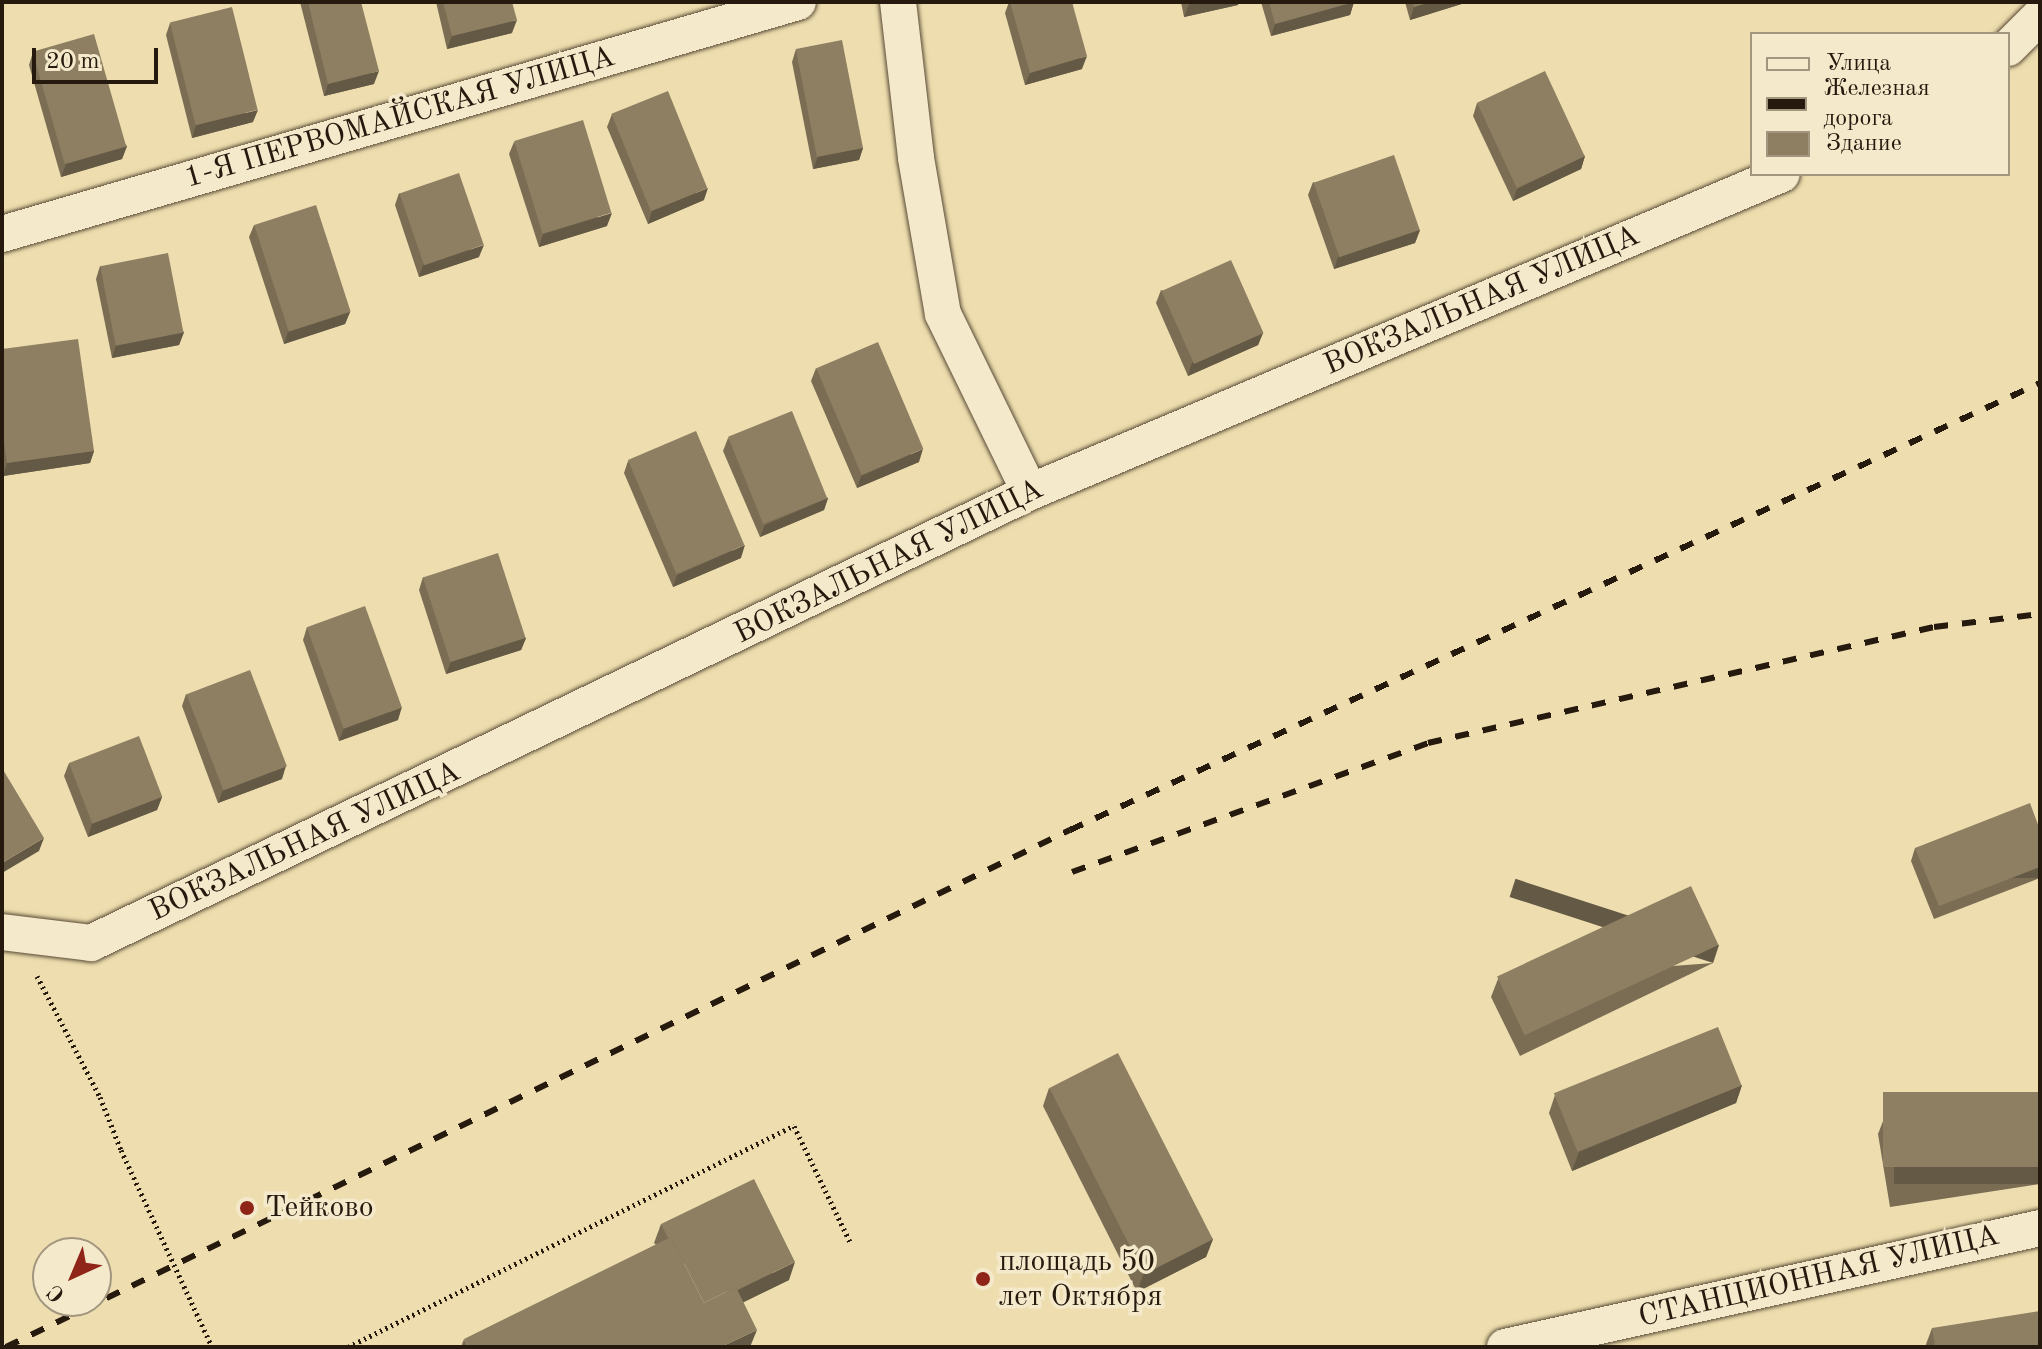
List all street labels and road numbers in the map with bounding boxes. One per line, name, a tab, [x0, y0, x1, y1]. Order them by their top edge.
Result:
street label: 1-Я ПЕРВОМАЙСКАЯ УЛИЦА	[181, 39, 619, 197]
street label: ВОКЗАЛЬНАЯ УЛИЦА	[1319, 218, 1645, 384]
street label: ВОКЗАЛЬНАЯ УЛИЦА	[729, 471, 1049, 653]
street label: ВОКЗАЛЬНАЯ УЛИЦА	[144, 754, 466, 930]
street label: СТАНЦИОННАЯ УЛИЦА	[1635, 1218, 2003, 1336]

